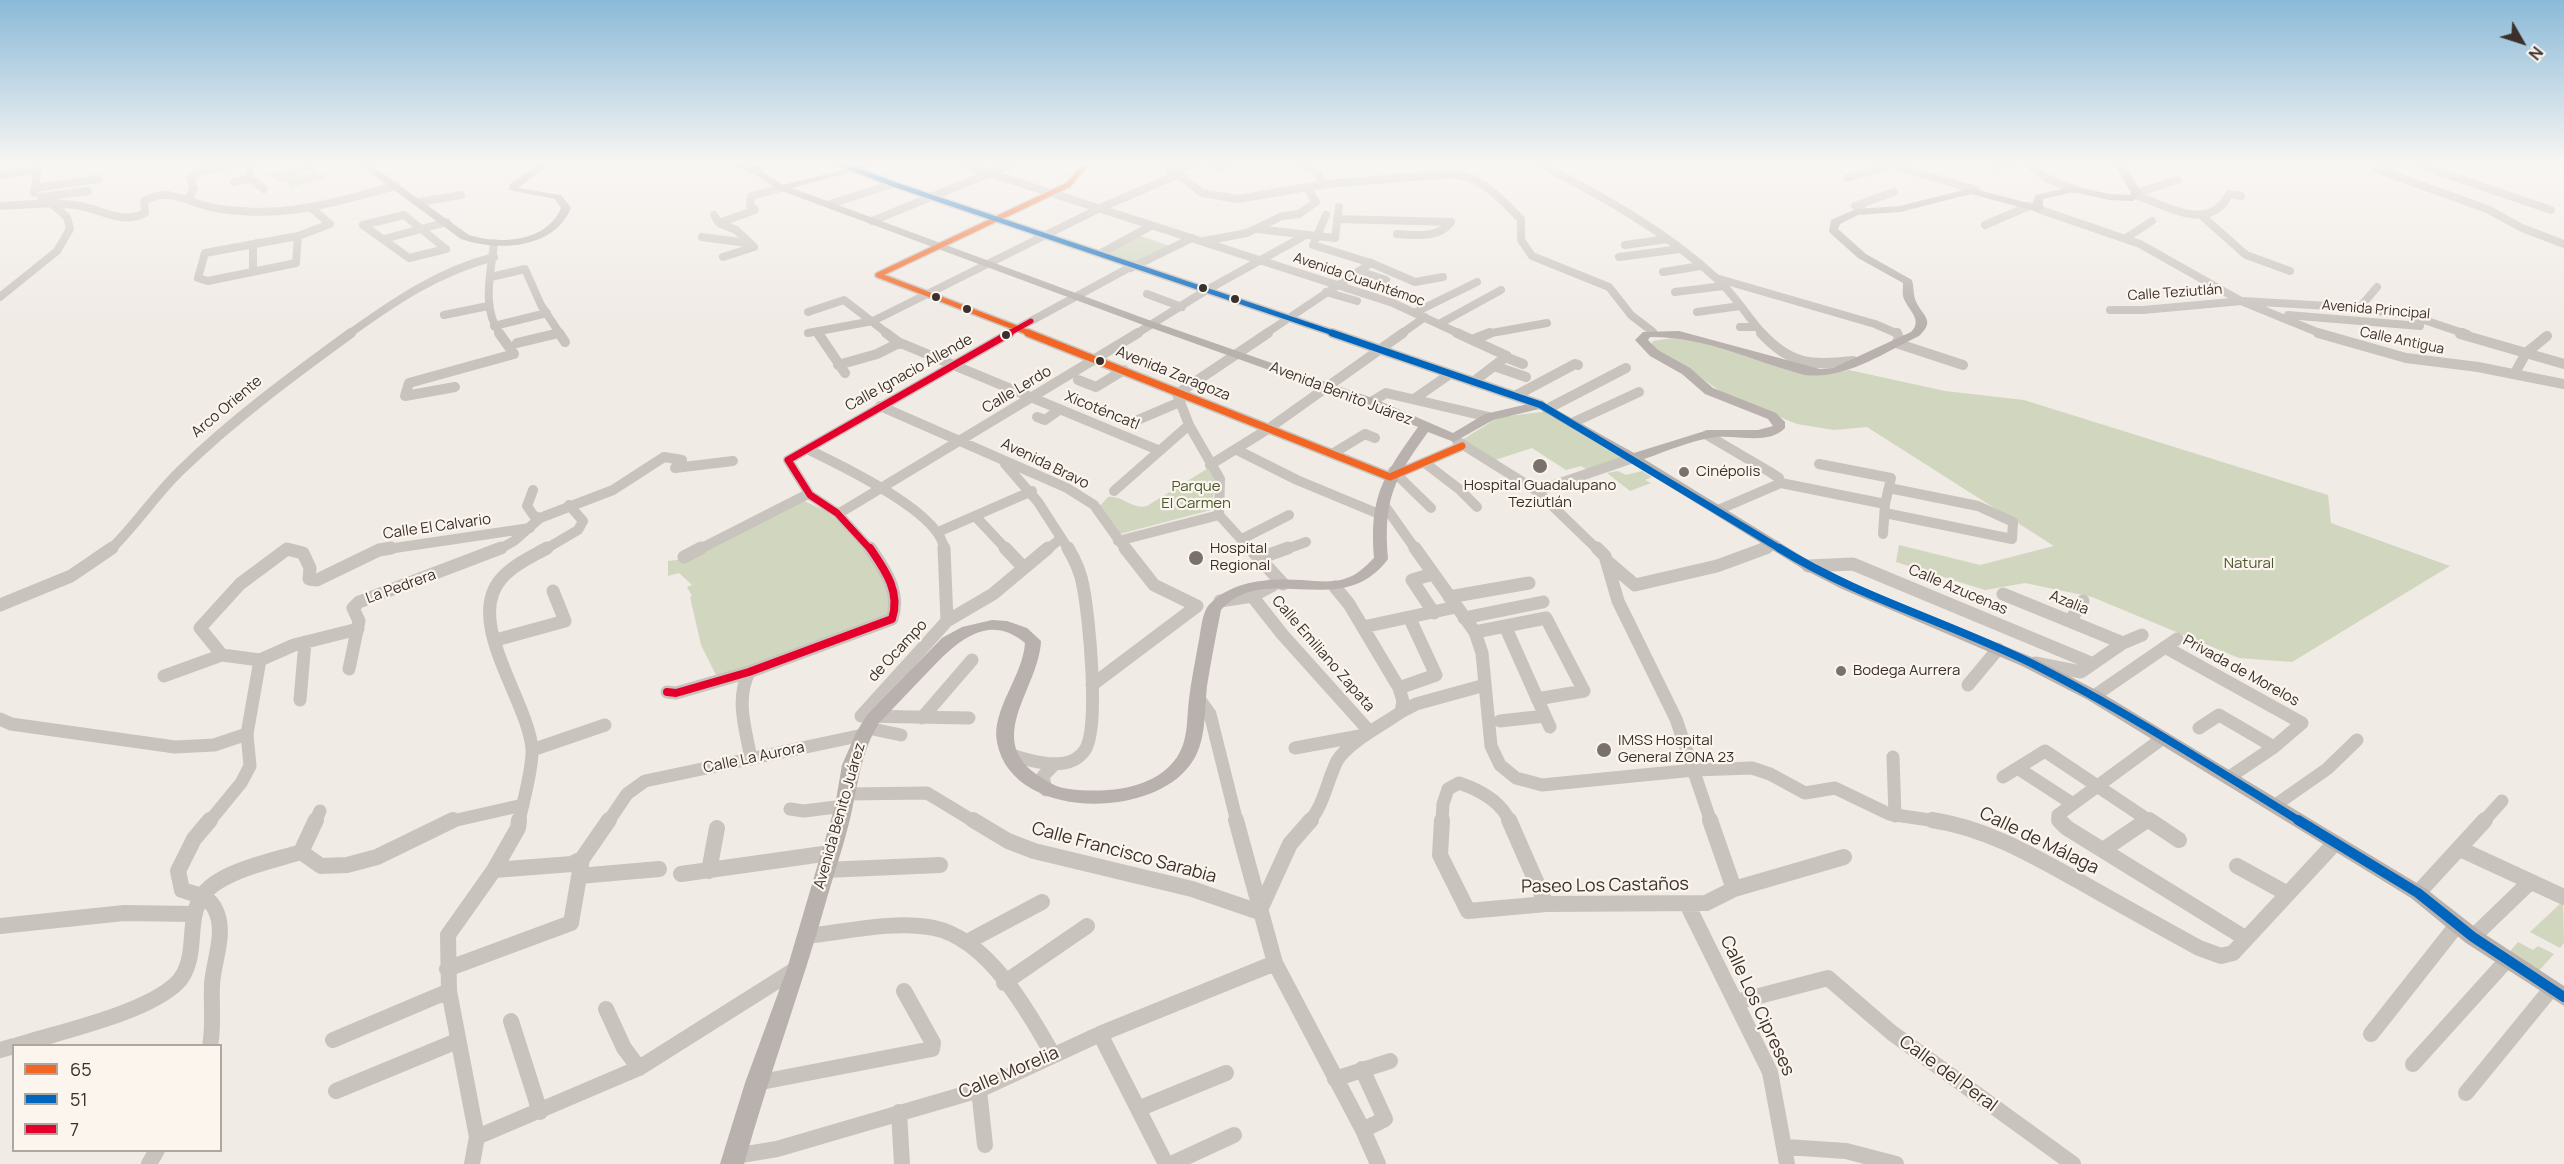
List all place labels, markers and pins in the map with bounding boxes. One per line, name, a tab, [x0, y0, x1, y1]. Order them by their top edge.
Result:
unlabelled marker	[1197, 282, 1209, 294]
unlabelled marker	[930, 291, 942, 303]
unlabelled marker	[1229, 293, 1241, 305]
unlabelled marker	[961, 303, 973, 315]
unlabelled marker	[1000, 329, 1012, 341]
unlabelled marker	[1094, 355, 1106, 367]
marker: Hospital Guadalupano Teziutlán	[1531, 457, 1549, 475]
place label: Cinépolis	[1696, 463, 1760, 481]
marker: Cinépolis	[1677, 465, 1691, 479]
place label: Hospital Guadalupano Teziutlán	[1464, 477, 1616, 512]
place label: Hospital Regional	[1210, 540, 1270, 575]
marker: Hospital Regional	[1187, 549, 1205, 567]
place label: Bodega Aurrera	[1853, 662, 1960, 680]
marker: Bodega Aurrera	[1834, 664, 1848, 678]
place label: IMSS Hospital General ZONA 23	[1618, 732, 1734, 767]
marker: IMSS Hospital General ZONA 23	[1595, 741, 1613, 759]

